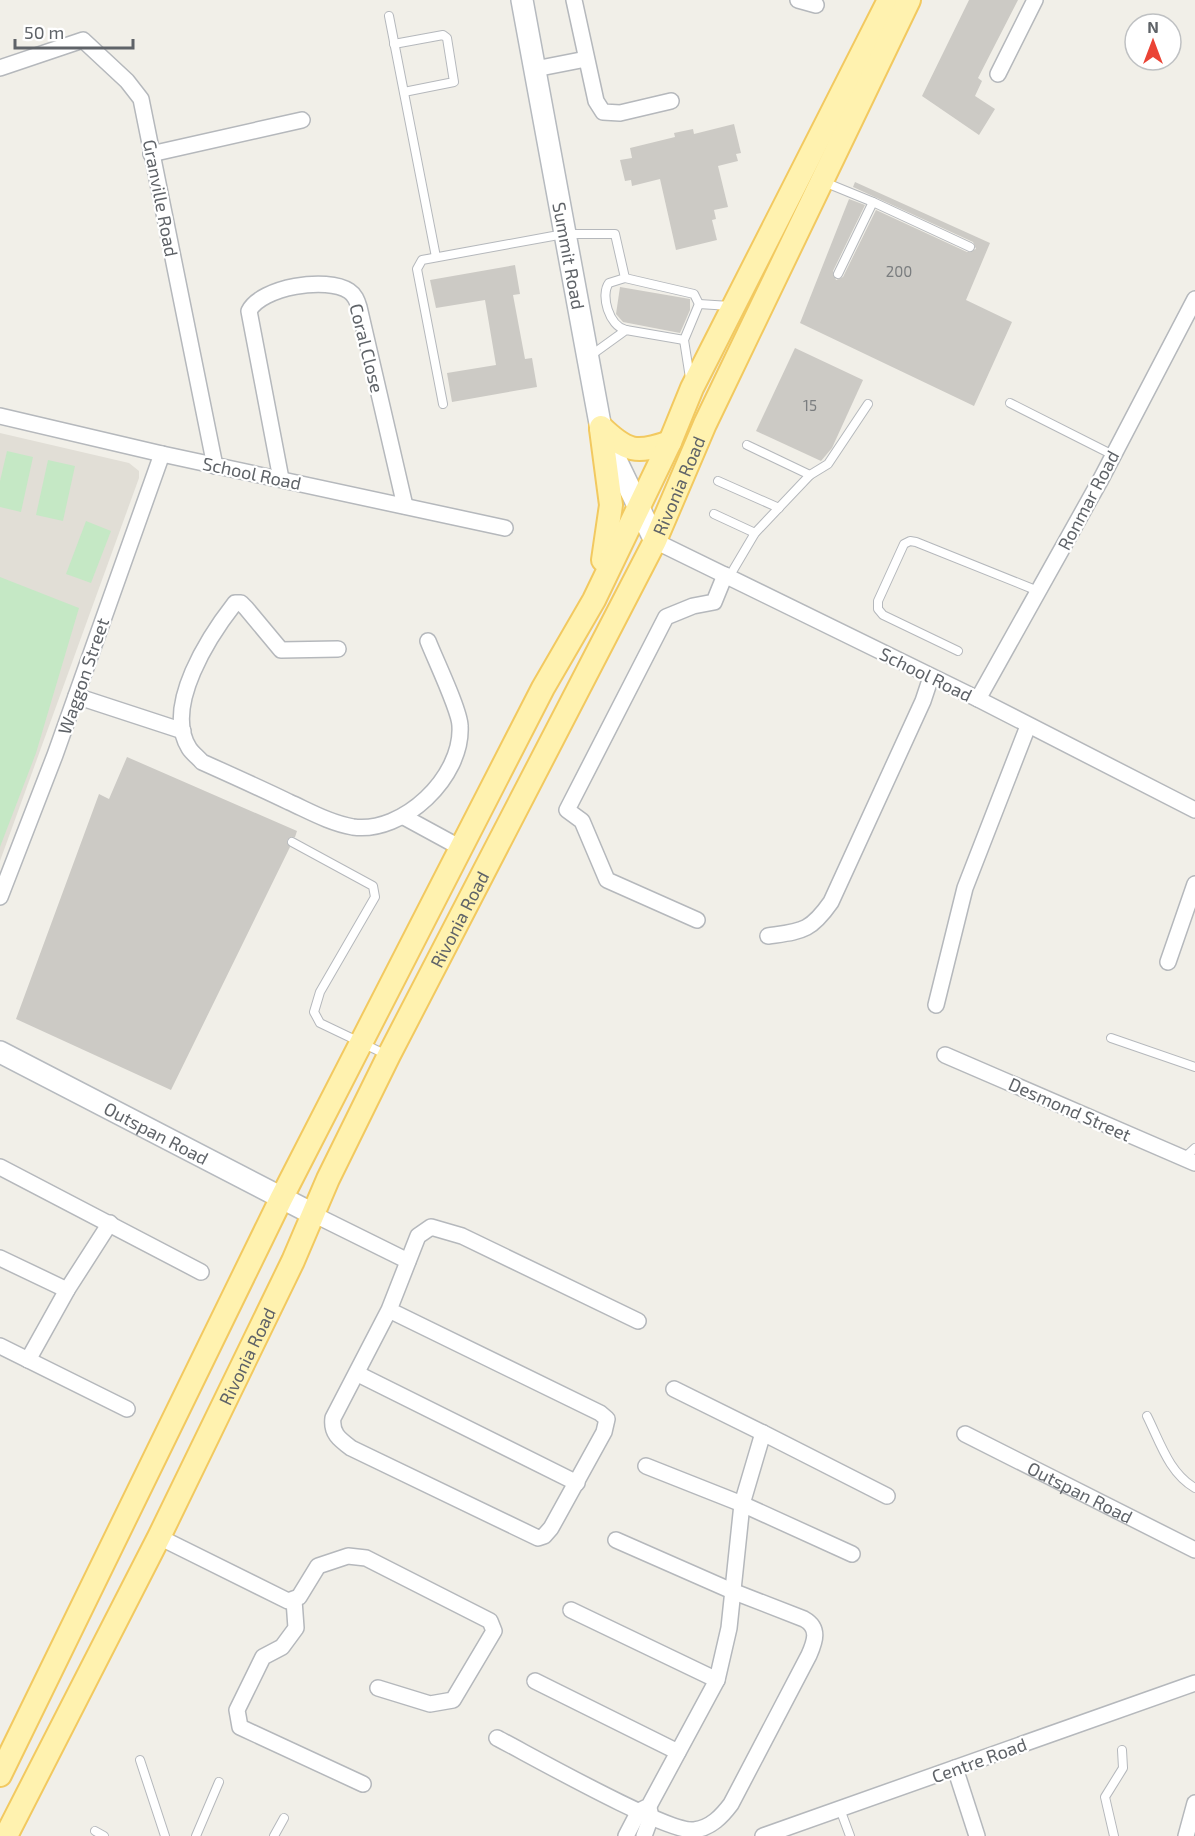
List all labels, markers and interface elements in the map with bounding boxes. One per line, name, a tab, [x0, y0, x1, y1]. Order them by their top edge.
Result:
scale bar	[15, 12, 134, 50]
north arrow	[1123, 12, 1183, 72]
text: N	[1147, 17, 1159, 36]
text: 50 m	[24, 21, 64, 43]
street label: Granville Road	[139, 138, 183, 258]
street label: Summit Road	[548, 200, 590, 311]
house number: 200	[886, 262, 912, 280]
street label: Coral Close	[345, 301, 389, 395]
house number: 15	[803, 396, 817, 414]
street label: Rivonia Road	[648, 433, 710, 539]
street label: Ronmar Road	[1053, 446, 1123, 554]
street label: School Road	[201, 452, 303, 494]
street label: Waggon Street	[53, 615, 113, 737]
street label: School Road	[876, 642, 976, 706]
street label: Rivonia Road	[425, 867, 493, 971]
street label: Desmond Street	[1005, 1072, 1135, 1146]
street label: Outspan Road	[100, 1097, 212, 1169]
street label: Rivonia Road	[214, 1304, 280, 1408]
street label: Outspan Road	[1024, 1456, 1136, 1528]
street label: Centre Road	[929, 1733, 1029, 1787]

